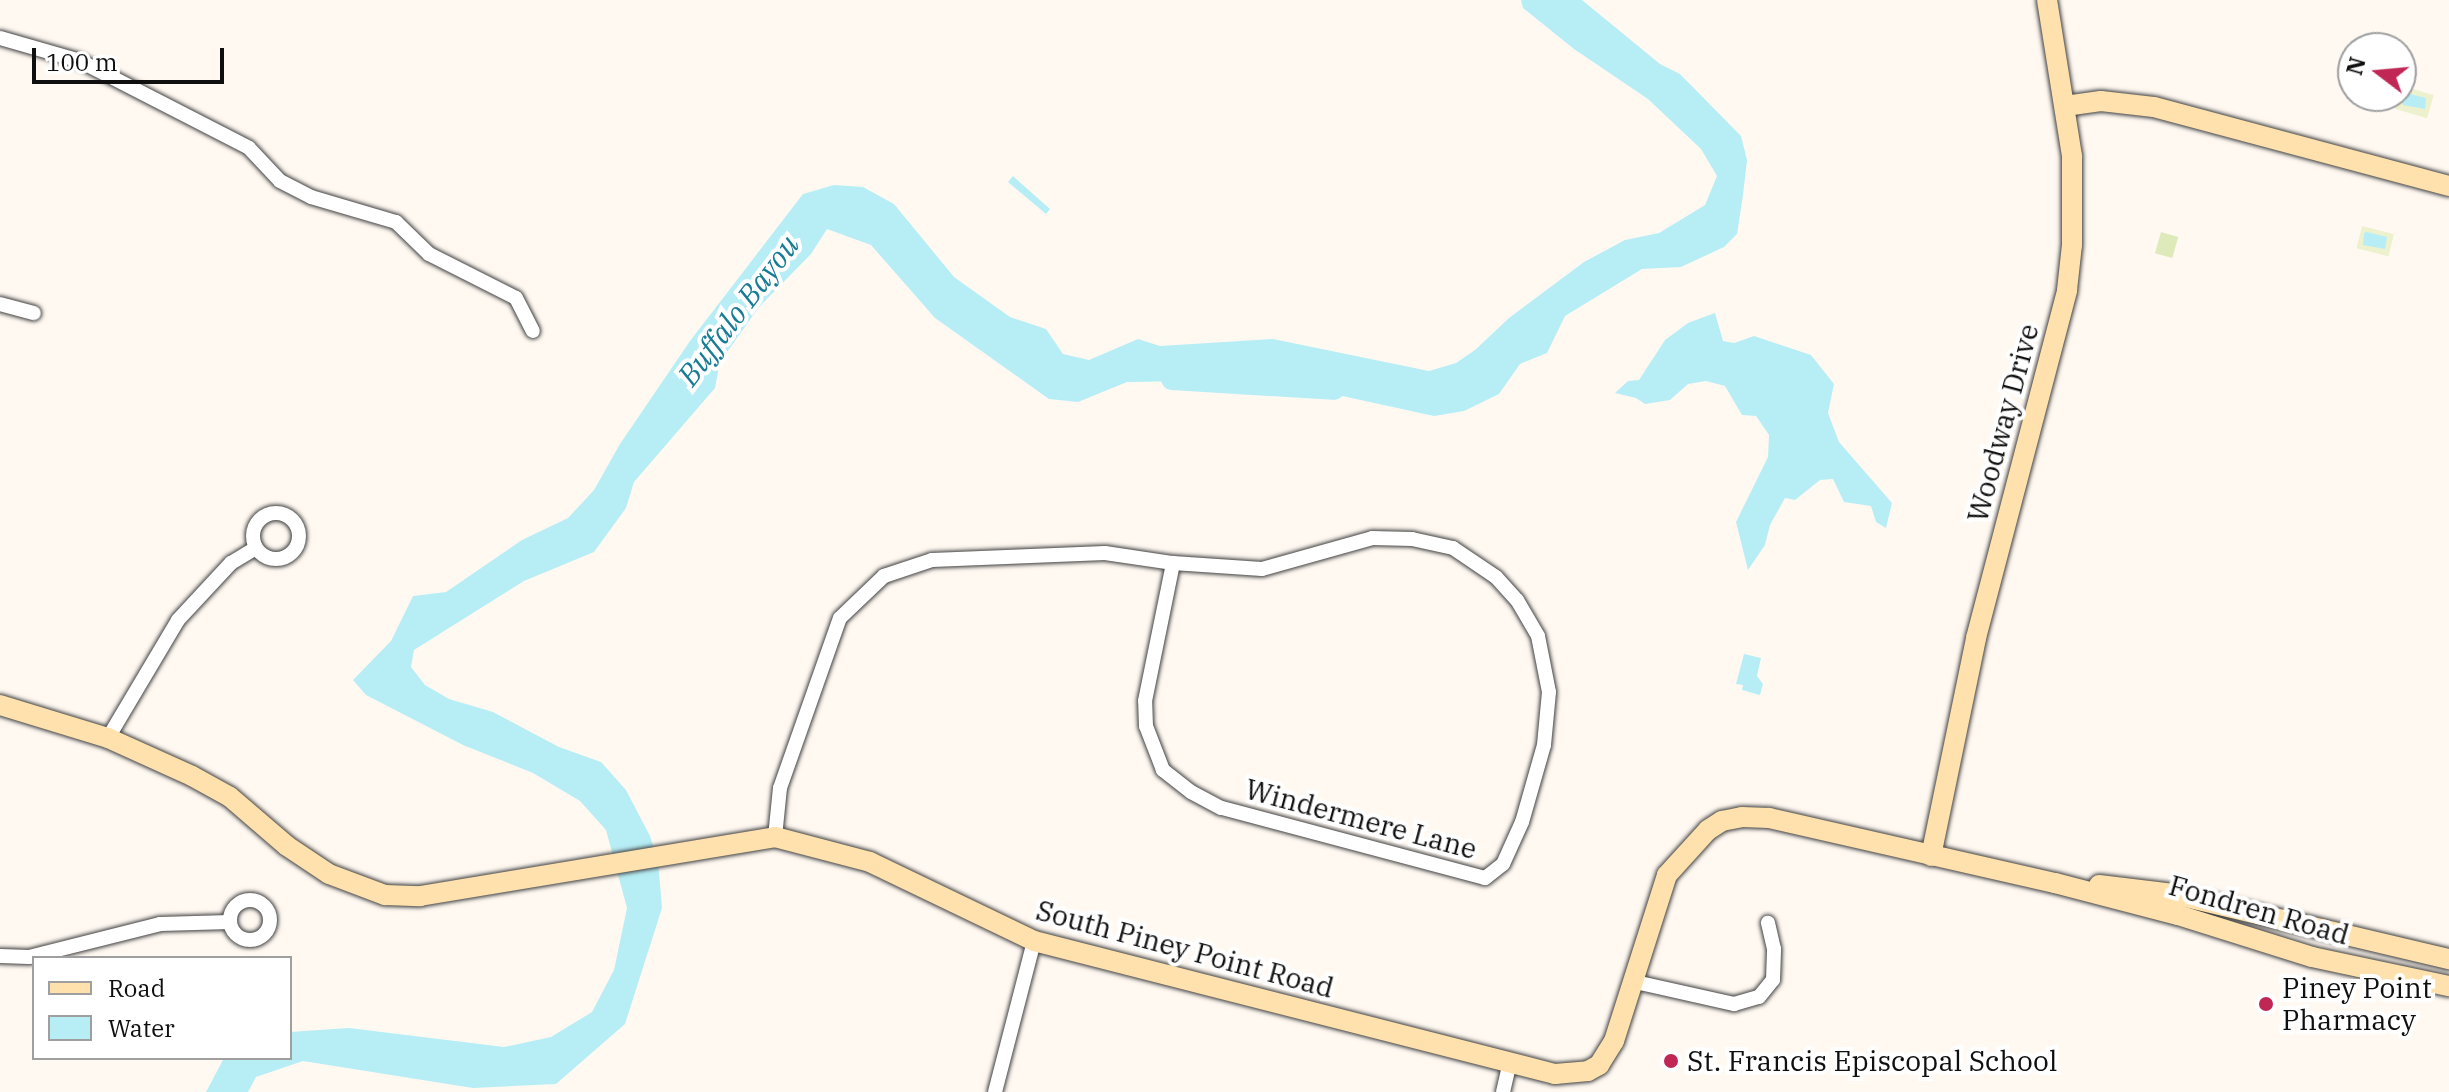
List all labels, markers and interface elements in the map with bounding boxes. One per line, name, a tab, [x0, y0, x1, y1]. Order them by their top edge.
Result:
scale bar	[36, 32, 228, 82]
north arrow	[2337, 32, 2417, 112]
text: 100 m	[46, 46, 118, 78]
text: N	[2339, 53, 2372, 78]
water label: Buffalo Bayou	[670, 228, 806, 392]
street label: Woodway Drive	[1960, 320, 2046, 526]
street label: Windermere Lane	[1242, 772, 1480, 866]
street label: Fondren Road	[2165, 868, 2353, 952]
street label: South Piney Point Road	[1033, 893, 1337, 1005]
legend	[32, 956, 292, 1060]
place label: Piney Point Pharmacy	[2282, 971, 2432, 1037]
text: Road	[108, 972, 165, 1004]
marker: Piney Point Pharmacy	[2257, 995, 2275, 1013]
text: Water	[108, 1012, 175, 1044]
place label: St. Francis Episcopal School	[1687, 1044, 2057, 1078]
marker: St. Francis Episcopal School	[1662, 1052, 1680, 1070]

